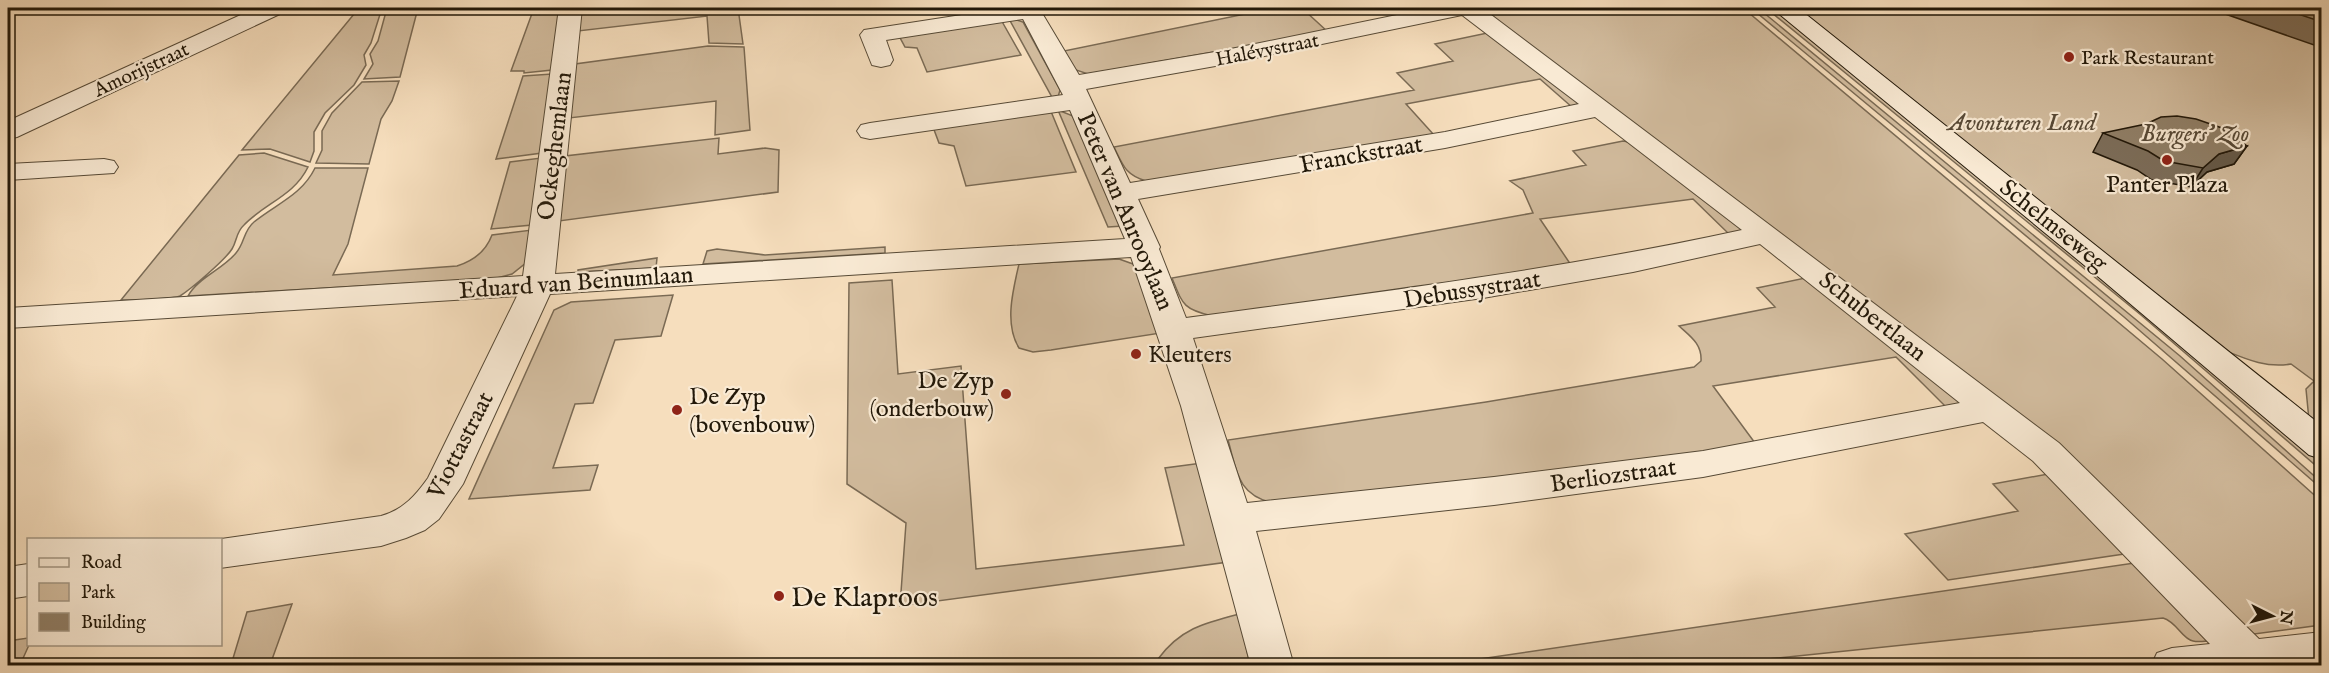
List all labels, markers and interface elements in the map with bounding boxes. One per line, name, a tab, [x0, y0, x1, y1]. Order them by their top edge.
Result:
street label: Halévystraat	[1214, 28, 1321, 73]
street label: Amorijstraat	[89, 37, 193, 104]
place label: Park Restaurant	[2081, 46, 2214, 71]
marker: Park Restaurant	[2062, 50, 2076, 64]
street label: Ockeghemlaan	[531, 70, 580, 222]
street label: Peter van Anrooylaan	[1069, 108, 1180, 315]
park label: Avonturen Land	[1945, 108, 2098, 139]
park label: Burgers' Zoo	[2141, 119, 2249, 150]
street label: Franckstraat	[1297, 129, 1425, 182]
marker: Panter Plaza	[2160, 153, 2174, 167]
place label: Panter Plaza	[2106, 170, 2229, 201]
street label: Schelmseweg	[1993, 173, 2114, 280]
street label: Eduard van Beinumlaan	[458, 260, 695, 307]
street label: Debussystraat	[1401, 264, 1543, 317]
street label: Schubertlaan	[1812, 265, 1932, 369]
place label: Kleuters	[1148, 340, 1232, 371]
marker: Kleuters	[1129, 347, 1143, 361]
place label: De Zyp (onderbouw)	[870, 366, 994, 425]
place label: De Zyp (bovenbouw)	[689, 382, 815, 441]
street label: Viottastraat	[421, 387, 502, 505]
marker: De Zyp (onderbouw)	[999, 387, 1013, 401]
marker: De Zyp (bovenbouw)	[670, 403, 684, 417]
street label: Berliozstraat	[1548, 452, 1678, 501]
legend	[27, 538, 222, 646]
text: Road	[81, 552, 122, 575]
place label: De Klaproos	[791, 581, 938, 616]
text: Park	[81, 582, 116, 605]
north arrow	[2242, 586, 2302, 646]
marker: De Klaproos	[772, 589, 786, 603]
text: N	[2274, 608, 2296, 625]
text: Building	[81, 612, 146, 635]

